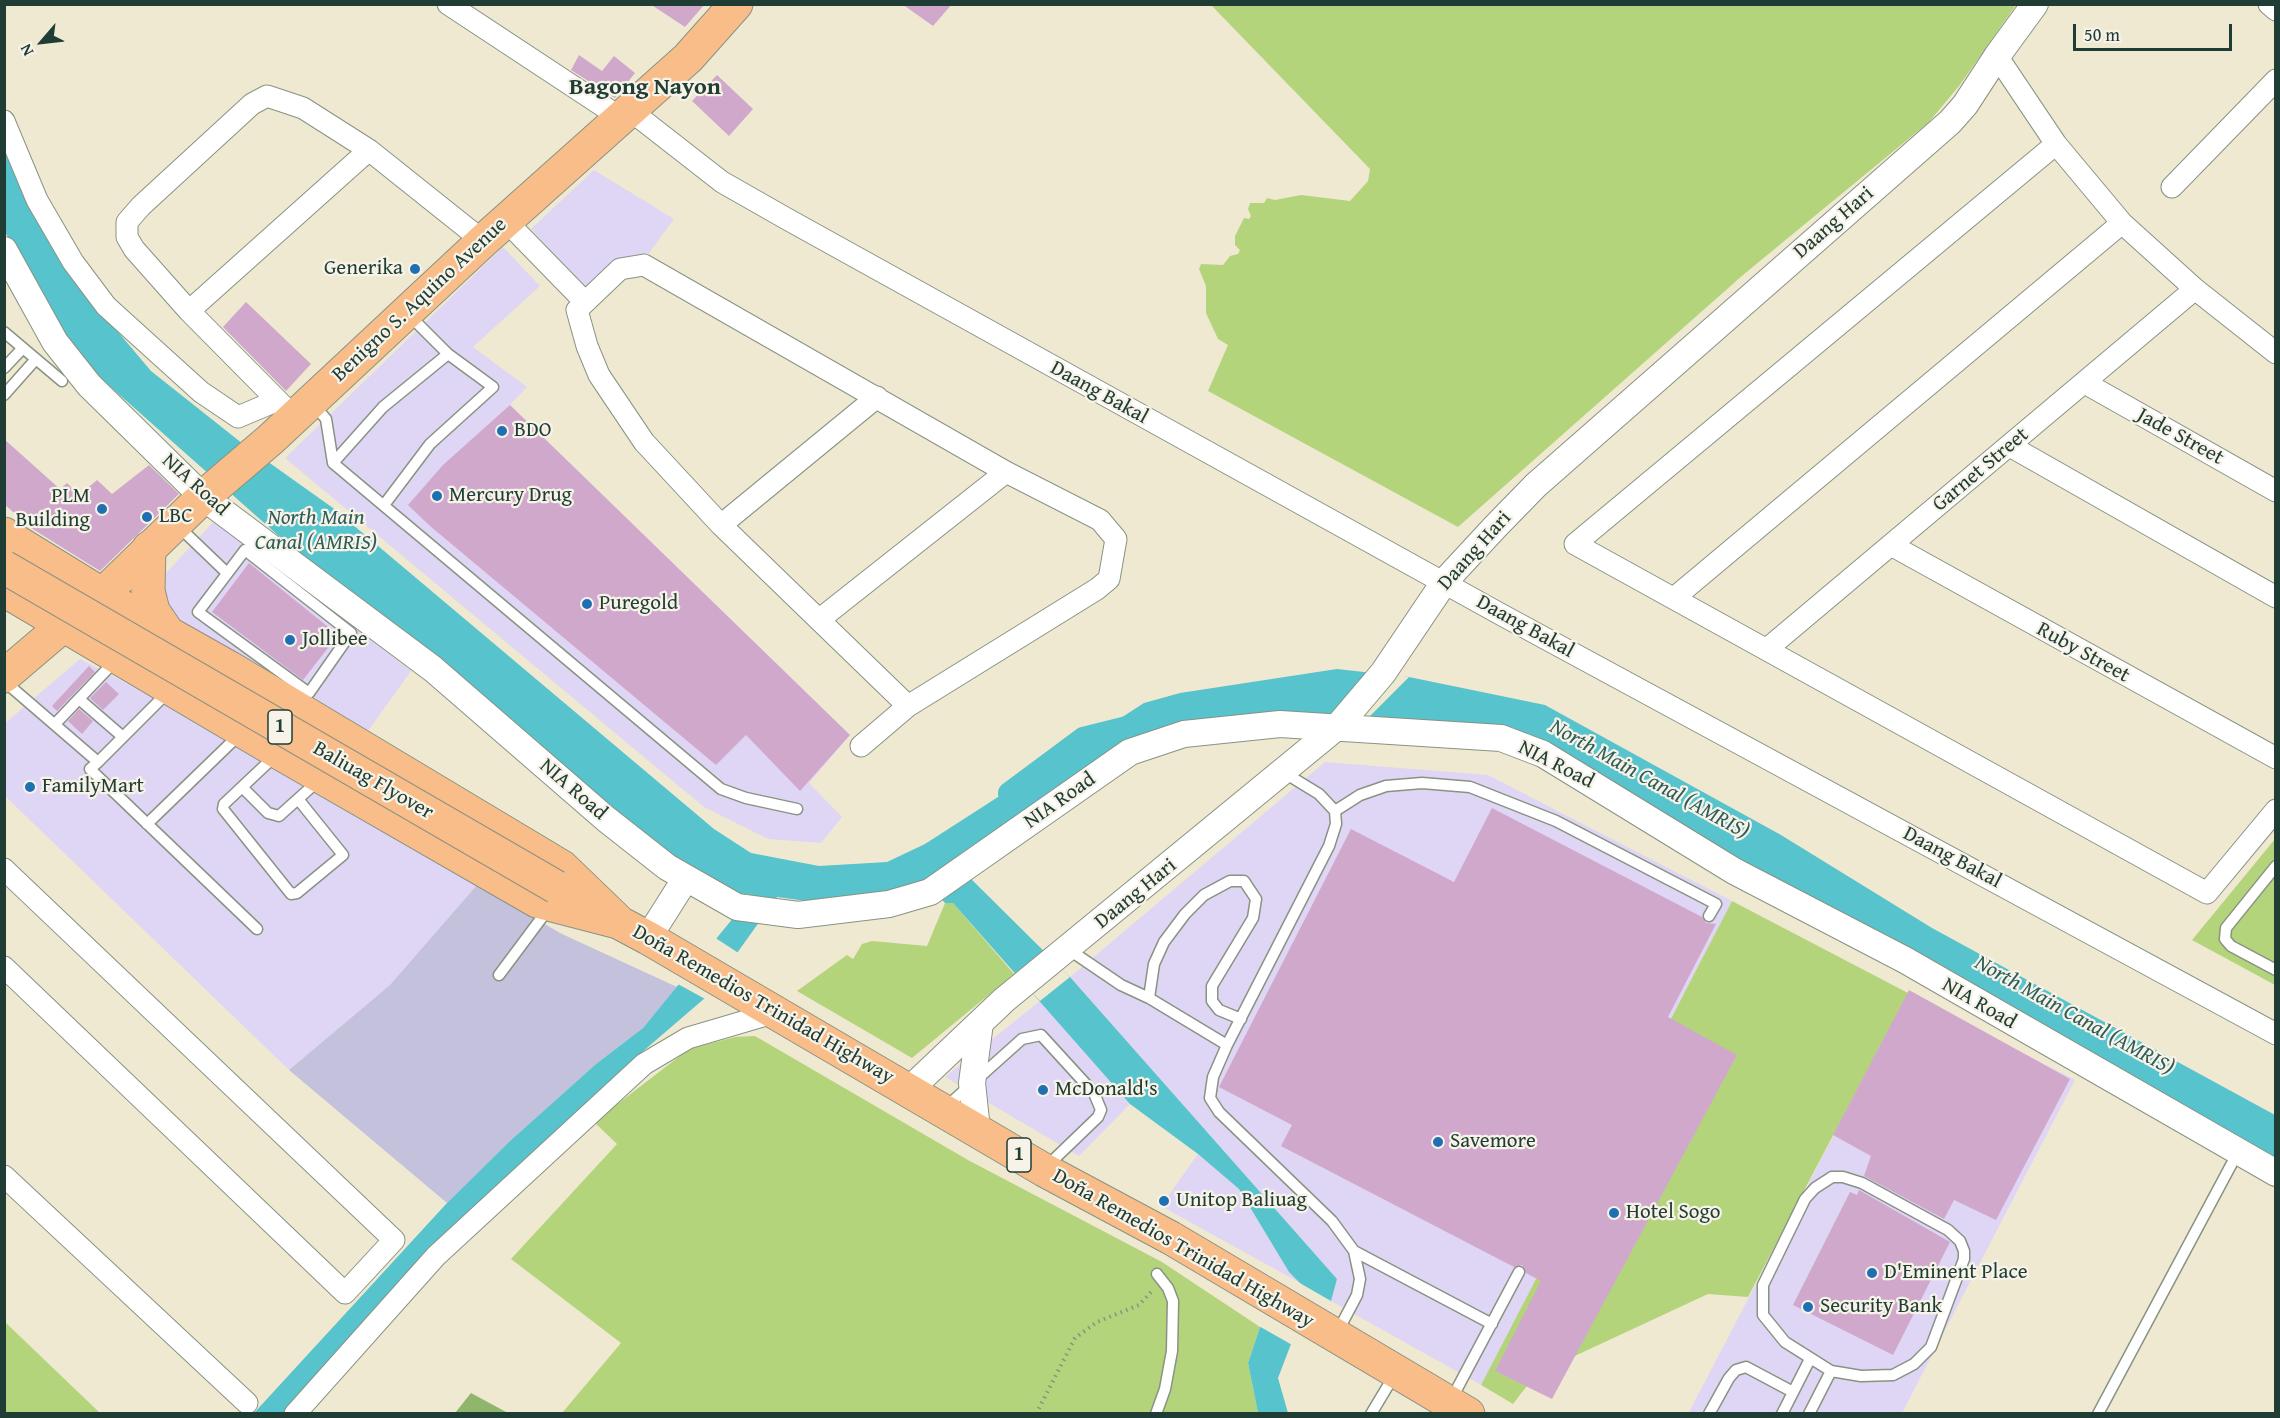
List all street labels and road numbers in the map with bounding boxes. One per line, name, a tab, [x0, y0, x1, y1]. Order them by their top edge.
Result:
street label: Daang Hari	[1789, 181, 1879, 265]
street label: Benigno S. Aquino Avenue	[327, 212, 513, 388]
street label: Daang Bakal	[1046, 356, 1152, 430]
street label: Jade Street	[2132, 403, 2228, 471]
street label: Garnet Street	[1928, 422, 2034, 518]
street label: NIA Road	[156, 448, 234, 522]
street label: Daang Hari	[1433, 506, 1517, 596]
street label: Daang Bakal	[1472, 590, 1578, 664]
street label: Ruby Street	[2032, 617, 2134, 689]
road number: 1	[268, 710, 292, 744]
street label: NIA Road	[1514, 735, 1598, 795]
street label: Baliuag Flyover	[308, 736, 438, 826]
street label: NIA Road	[534, 754, 612, 826]
street label: NIA Road	[1019, 767, 1101, 835]
street label: Daang Bakal	[1898, 822, 2006, 894]
street label: Daang Hari	[1090, 853, 1182, 935]
street label: Doña Remedios Trinidad Highway	[628, 920, 898, 1090]
street label: NIA Road	[1937, 973, 2021, 1035]
road number: 1	[1007, 1138, 1031, 1172]
street label: Doña Remedios Trinidad Highway	[1048, 1164, 1318, 1334]

